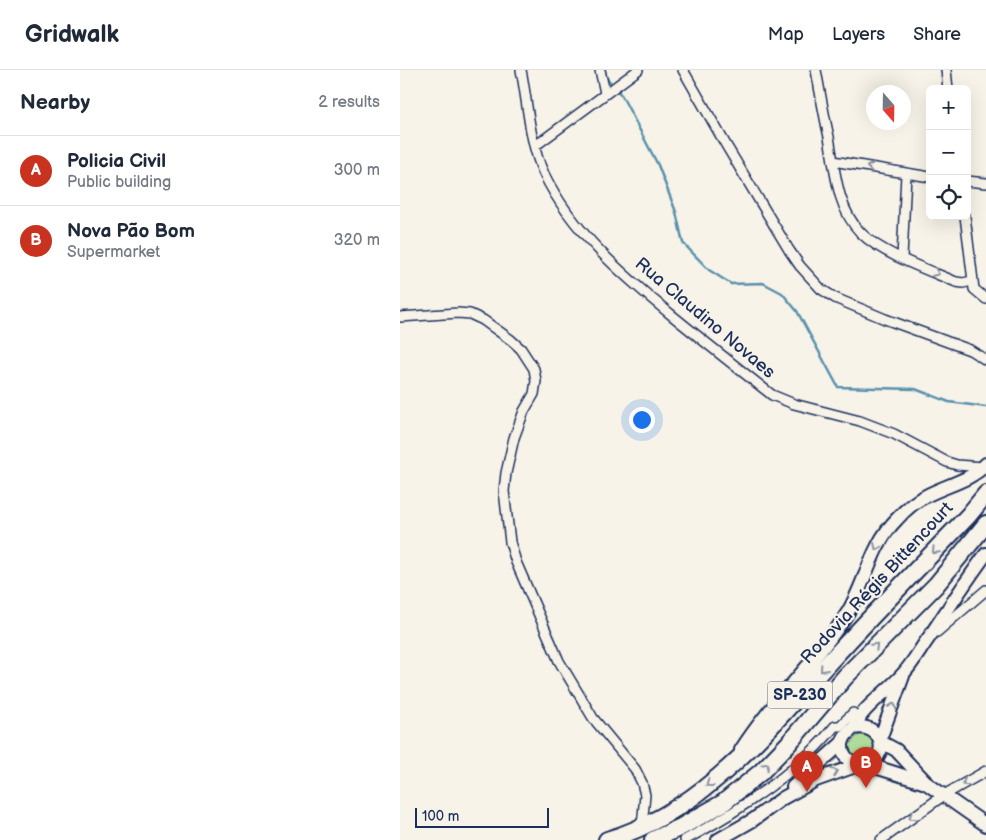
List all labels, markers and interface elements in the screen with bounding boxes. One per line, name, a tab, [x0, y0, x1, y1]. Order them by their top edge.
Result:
text: Gridwalk	[25, 20, 119, 49]
text: Map	[768, 24, 804, 45]
text: Layers	[832, 24, 885, 45]
text: Share	[913, 24, 961, 45]
north arrow	[866, 85, 911, 130]
map controls	[926, 85, 971, 220]
button: +	[926, 85, 971, 130]
text: Nearby	[20, 90, 90, 115]
text: 2 results	[318, 93, 380, 112]
button: −	[926, 130, 971, 175]
text: Policia Civil	[67, 150, 166, 173]
text: A	[31, 161, 41, 180]
text: 300 m	[334, 161, 380, 180]
one-way arrow	[865, 163, 874, 173]
text: Public building	[67, 173, 171, 192]
button: locate	[926, 175, 971, 220]
text: Nova Pão Bom	[67, 220, 195, 243]
text: B	[30, 231, 42, 250]
text: 320 m	[334, 231, 380, 250]
text: Supermarket	[67, 243, 160, 262]
street label: Rua Claudino Novaes	[631, 253, 779, 383]
one-way arrow	[931, 267, 940, 278]
your location	[629, 407, 655, 433]
street label: Rodovia Régis Bittencourt	[797, 498, 958, 668]
one-way arrow	[873, 542, 883, 551]
one-way arrow	[932, 545, 941, 554]
one-way arrow	[869, 643, 878, 652]
one-way arrow	[820, 663, 829, 672]
road number: SP-230	[768, 682, 832, 708]
one-way arrow	[887, 703, 897, 711]
pin: B	[850, 747, 882, 788]
pin: A	[791, 751, 823, 792]
one-way arrow	[760, 763, 769, 772]
one-way arrow	[831, 768, 839, 778]
one-way arrow	[961, 777, 970, 787]
one-way arrow	[705, 778, 715, 787]
scale bar	[415, 805, 549, 828]
text: 100 m	[422, 808, 459, 825]
one-way arrow	[908, 811, 918, 820]

